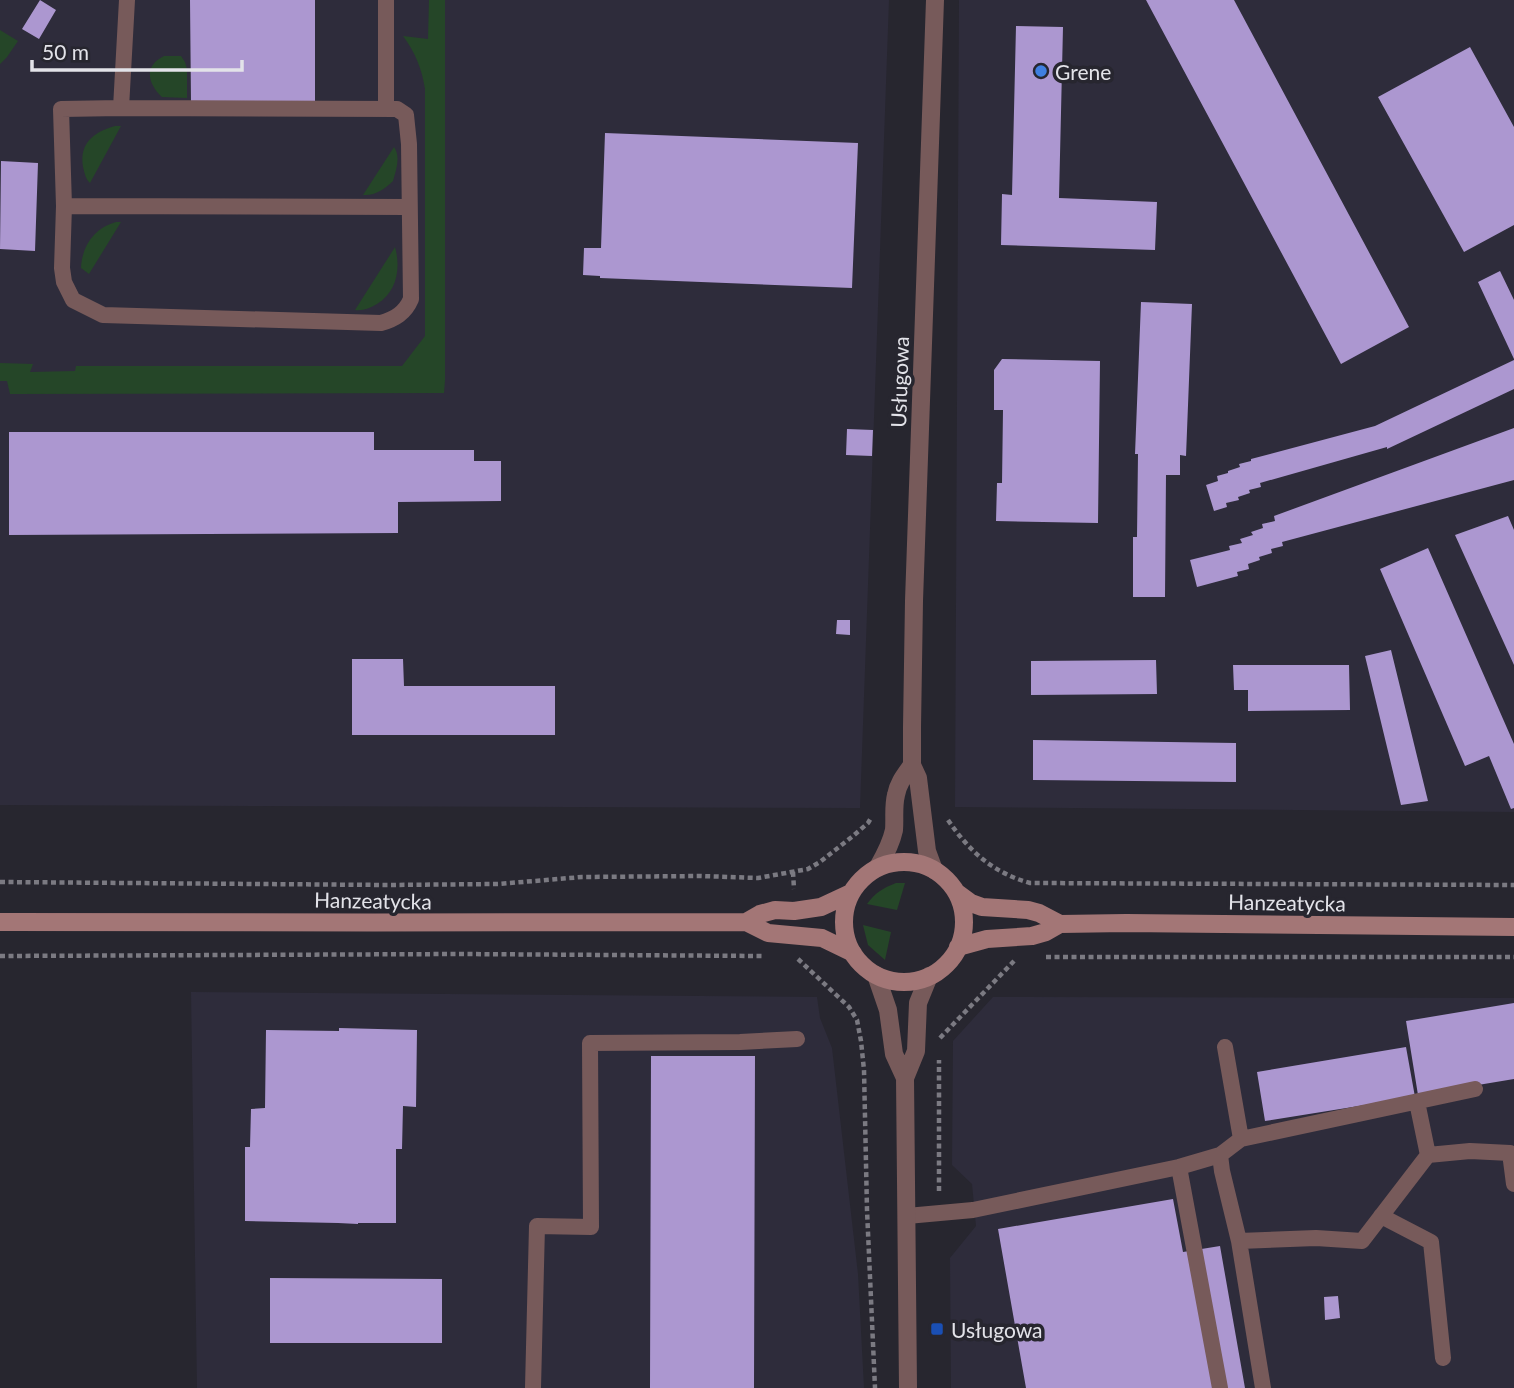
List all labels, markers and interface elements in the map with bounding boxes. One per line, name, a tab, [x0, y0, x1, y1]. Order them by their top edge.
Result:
scale bar	[32, 28, 242, 72]
text: 50 m	[42, 39, 89, 64]
place label: Grene	[1055, 59, 1111, 84]
marker: Grene	[1033, 63, 1049, 79]
street label: Usługowa	[885, 336, 913, 428]
street label: Hanzeatycka	[314, 886, 432, 914]
street label: Hanzeatycka	[1228, 888, 1346, 916]
place label: Usługowa	[951, 1317, 1043, 1342]
marker: Usługowa	[929, 1321, 945, 1337]

